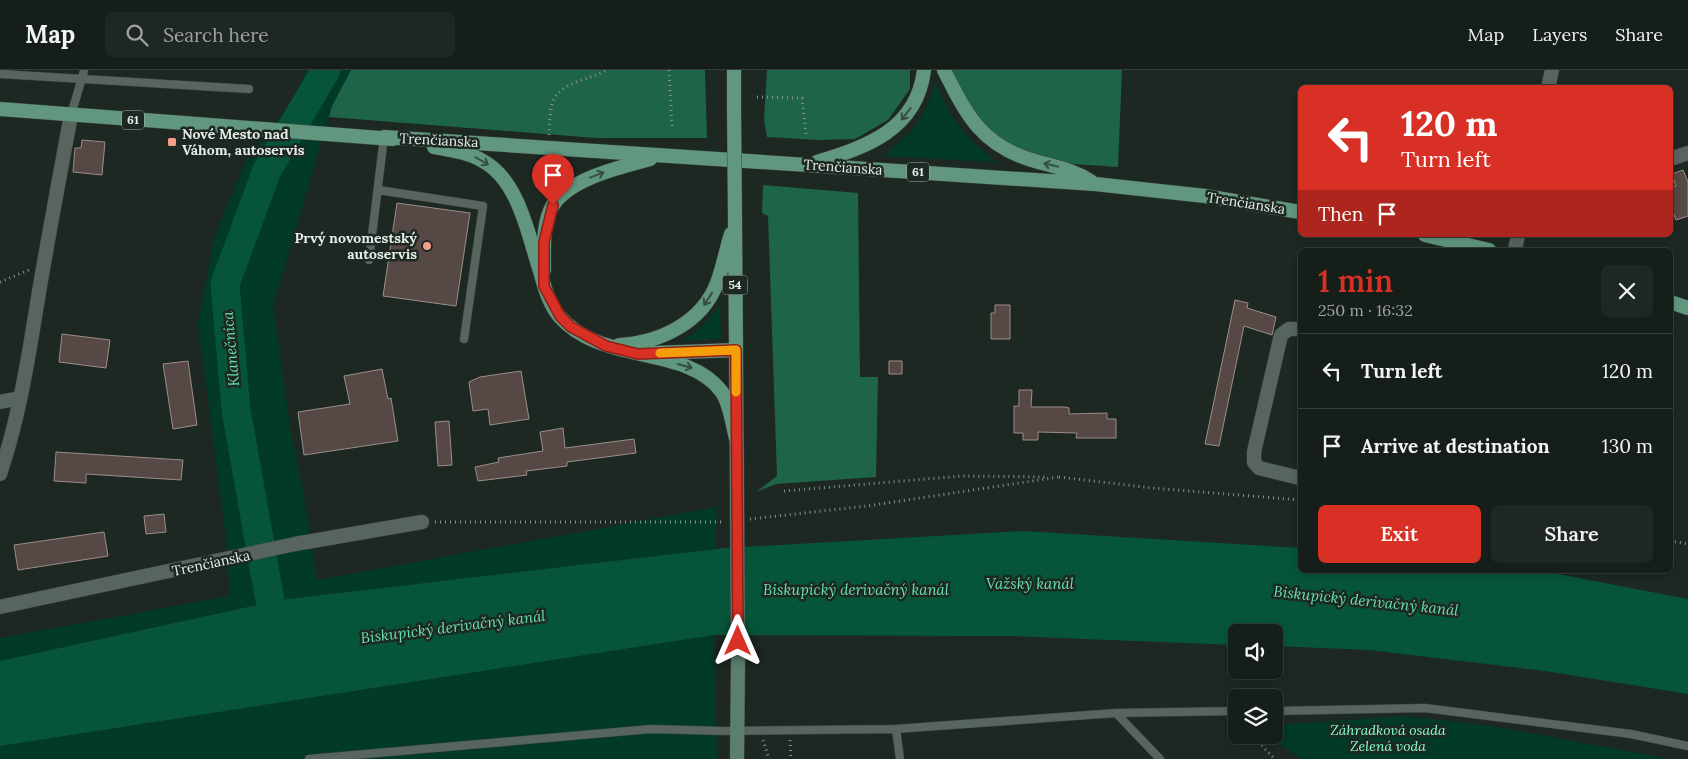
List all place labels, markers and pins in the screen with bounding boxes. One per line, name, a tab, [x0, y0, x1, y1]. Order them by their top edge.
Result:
place label: Nové Mesto nad Váhom, autoservis	[182, 125, 305, 159]
marker: Nové Mesto nad Váhom, autoservis	[166, 136, 178, 148]
pin	[532, 154, 574, 205]
place label: Prvý novomestský autoservis	[294, 229, 417, 263]
marker: Prvý novomestský autoservis	[421, 240, 433, 252]

